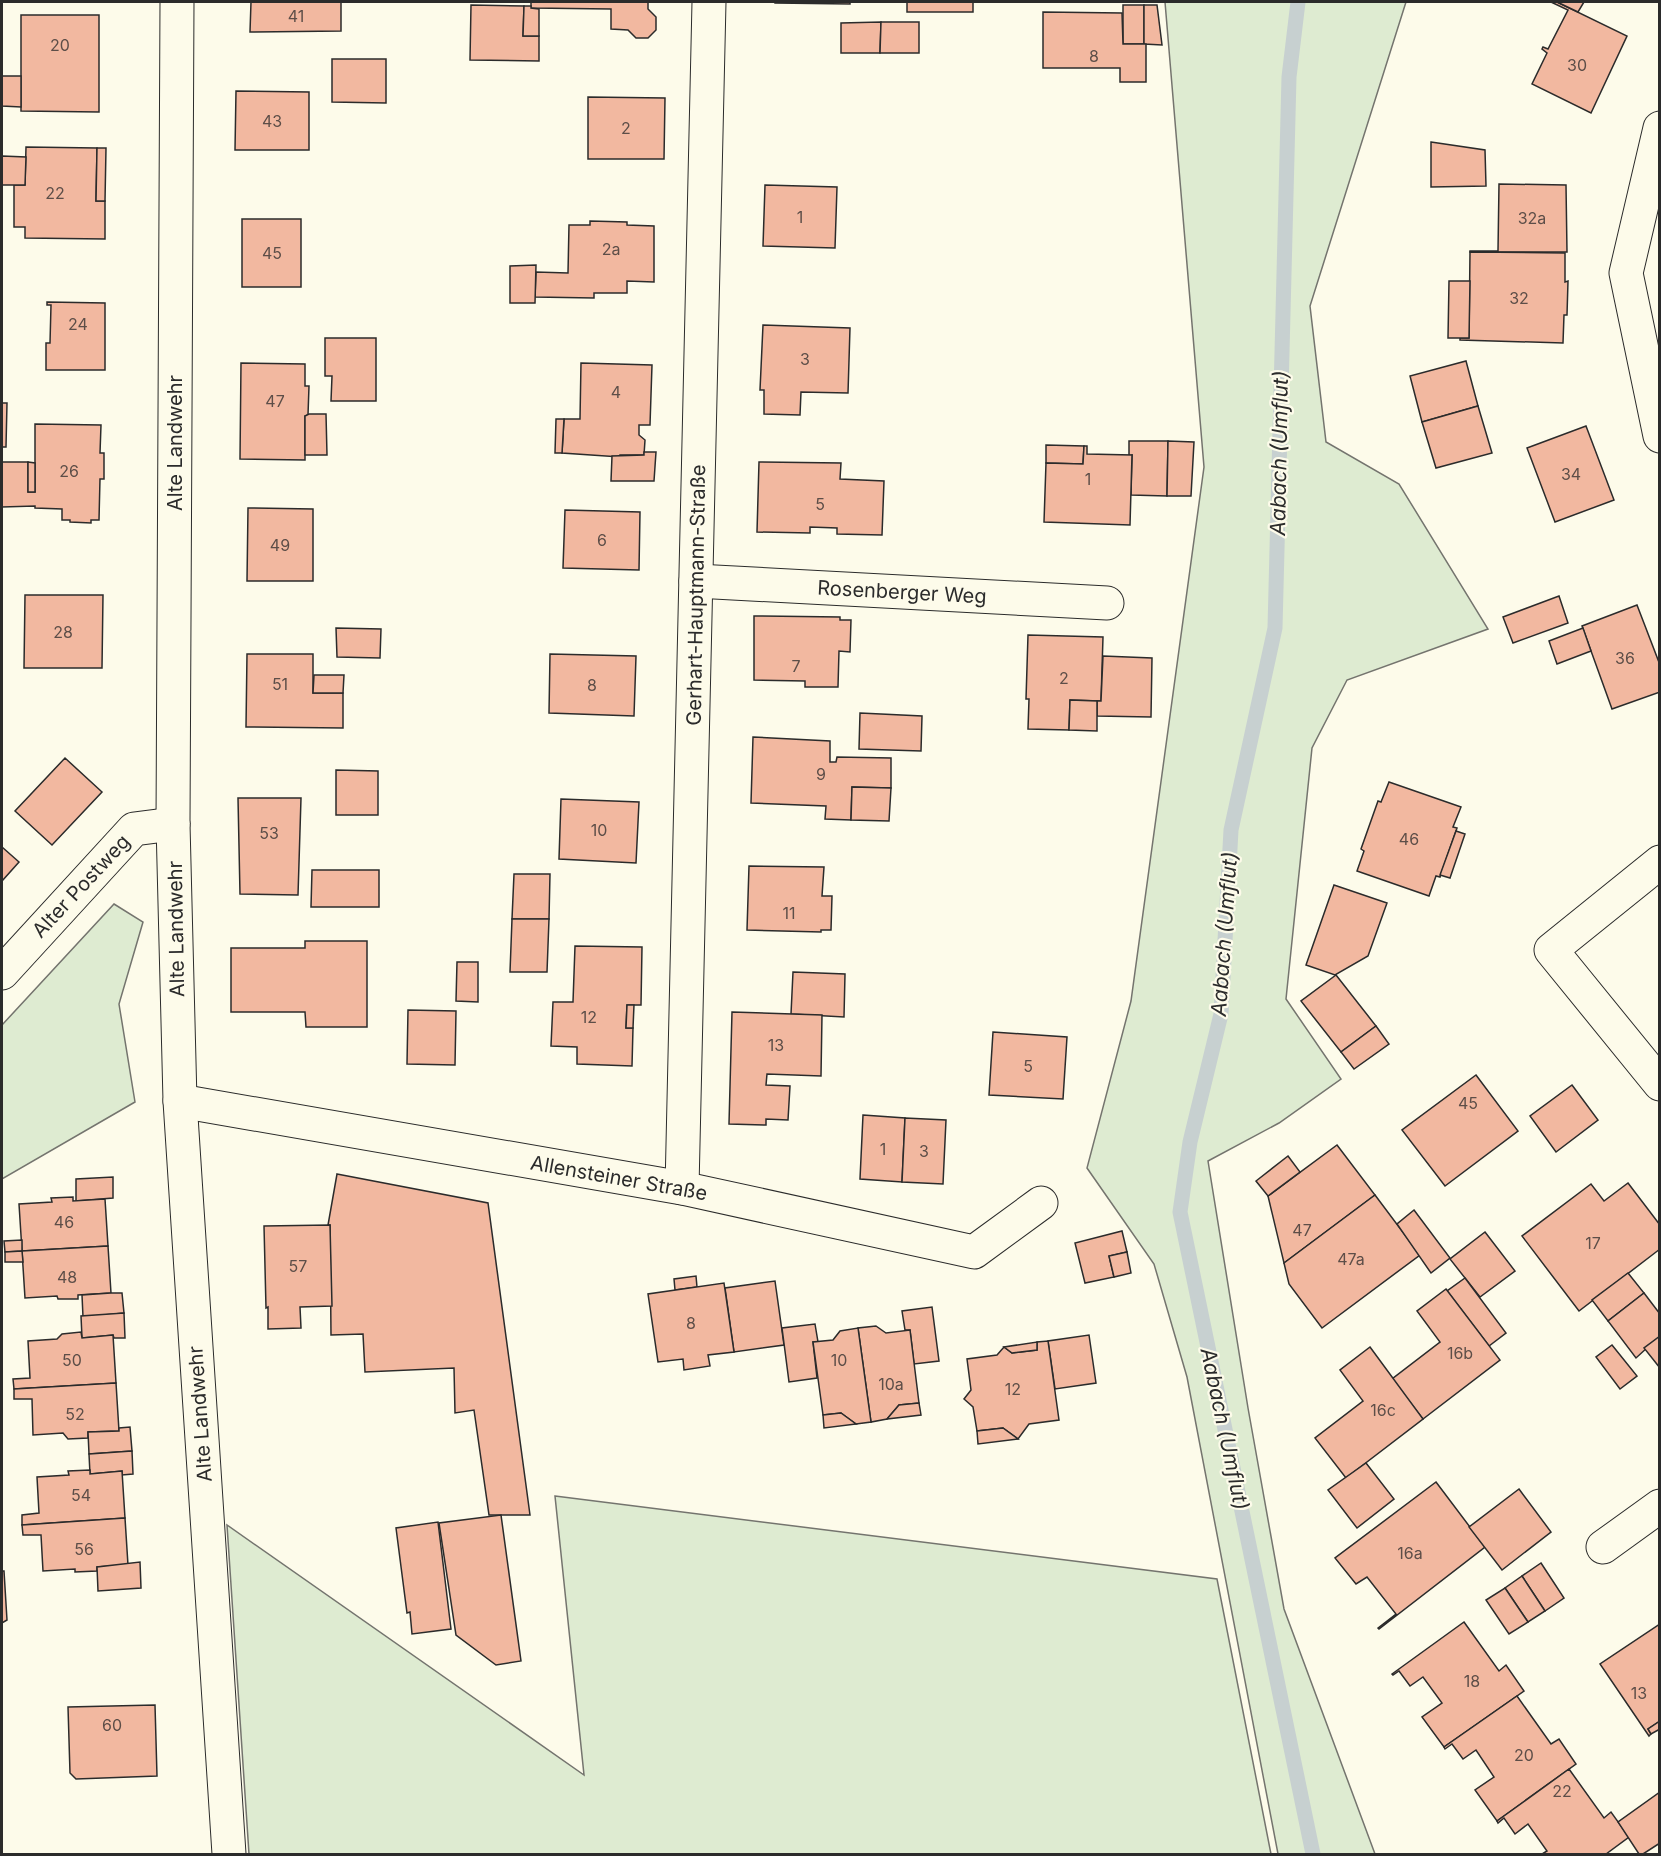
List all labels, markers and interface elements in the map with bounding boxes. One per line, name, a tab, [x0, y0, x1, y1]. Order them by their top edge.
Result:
house number: 41	[288, 6, 304, 26]
house number: 20	[50, 35, 70, 55]
house number: 8	[1089, 46, 1099, 66]
house number: 30	[1567, 55, 1587, 75]
house number: 43	[262, 111, 282, 131]
house number: 2	[621, 118, 631, 138]
house number: 22	[45, 183, 65, 203]
house number: 1	[797, 207, 803, 227]
house number: 32a	[1518, 208, 1546, 228]
house number: 2a	[602, 239, 620, 259]
house number: 45	[262, 243, 282, 263]
house number: 32	[1509, 288, 1529, 308]
house number: 24	[68, 314, 88, 334]
house number: 3	[800, 349, 810, 369]
water label: Aabach (Umflut)	[1265, 370, 1293, 537]
street label: Alte Landwehr	[163, 374, 187, 511]
house number: 4	[611, 382, 621, 402]
house number: 47	[265, 391, 285, 411]
house number: 26	[59, 461, 79, 481]
street label: Gerhart-Hauptmann-Straße	[682, 464, 710, 726]
house number: 34	[1561, 464, 1581, 484]
house number: 1	[1085, 469, 1091, 489]
house number: 5	[815, 494, 825, 514]
house number: 6	[597, 530, 607, 550]
house number: 49	[270, 535, 290, 555]
street label: Rosenberger Weg	[817, 576, 987, 608]
house number: 28	[53, 622, 73, 642]
house number: 36	[1615, 648, 1635, 668]
house number: 7	[791, 656, 801, 676]
house number: 2	[1059, 668, 1069, 688]
house number: 51	[272, 674, 288, 694]
house number: 8	[587, 675, 597, 695]
house number: 9	[816, 764, 826, 784]
house number: 10	[591, 820, 607, 840]
house number: 53	[259, 823, 279, 843]
house number: 46	[1399, 829, 1419, 849]
street label: Alter Postweg	[27, 830, 135, 942]
water label: Aabach (Umflut)	[1206, 851, 1242, 1018]
street label: Alte Landwehr	[163, 860, 189, 997]
house number: 11	[782, 903, 796, 923]
house number: 12	[581, 1007, 597, 1027]
house number: 13	[768, 1035, 784, 1055]
house number: 5	[1023, 1056, 1033, 1076]
house number: 45	[1458, 1093, 1478, 1113]
house number: 1	[880, 1139, 886, 1159]
house number: 3	[919, 1141, 929, 1161]
street label: Allensteiner Straße	[529, 1151, 709, 1205]
house number: 46	[54, 1212, 74, 1232]
house number: 47	[1292, 1220, 1312, 1240]
house number: 17	[1585, 1233, 1601, 1253]
house number: 47a	[1337, 1249, 1365, 1269]
house number: 57	[289, 1256, 307, 1276]
house number: 48	[57, 1267, 77, 1287]
house number: 8	[686, 1313, 696, 1333]
house number: 16b	[1447, 1343, 1473, 1363]
street label: Alte Landwehr	[183, 1345, 217, 1483]
water label: Aabach (Umflut)	[1195, 1345, 1254, 1512]
house number: 50	[62, 1350, 82, 1370]
house number: 10	[831, 1350, 847, 1370]
house number: 10a	[878, 1374, 904, 1394]
house number: 12	[1005, 1379, 1021, 1399]
house number: 16c	[1370, 1400, 1396, 1420]
house number: 52	[65, 1404, 85, 1424]
house number: 54	[71, 1485, 91, 1505]
house number: 56	[74, 1539, 94, 1559]
house number: 16a	[1397, 1543, 1423, 1563]
house number: 18	[1464, 1671, 1480, 1691]
house number: 13	[1631, 1683, 1647, 1703]
house number: 60	[102, 1715, 122, 1735]
house number: 20	[1514, 1745, 1534, 1765]
house number: 22	[1552, 1781, 1572, 1801]

